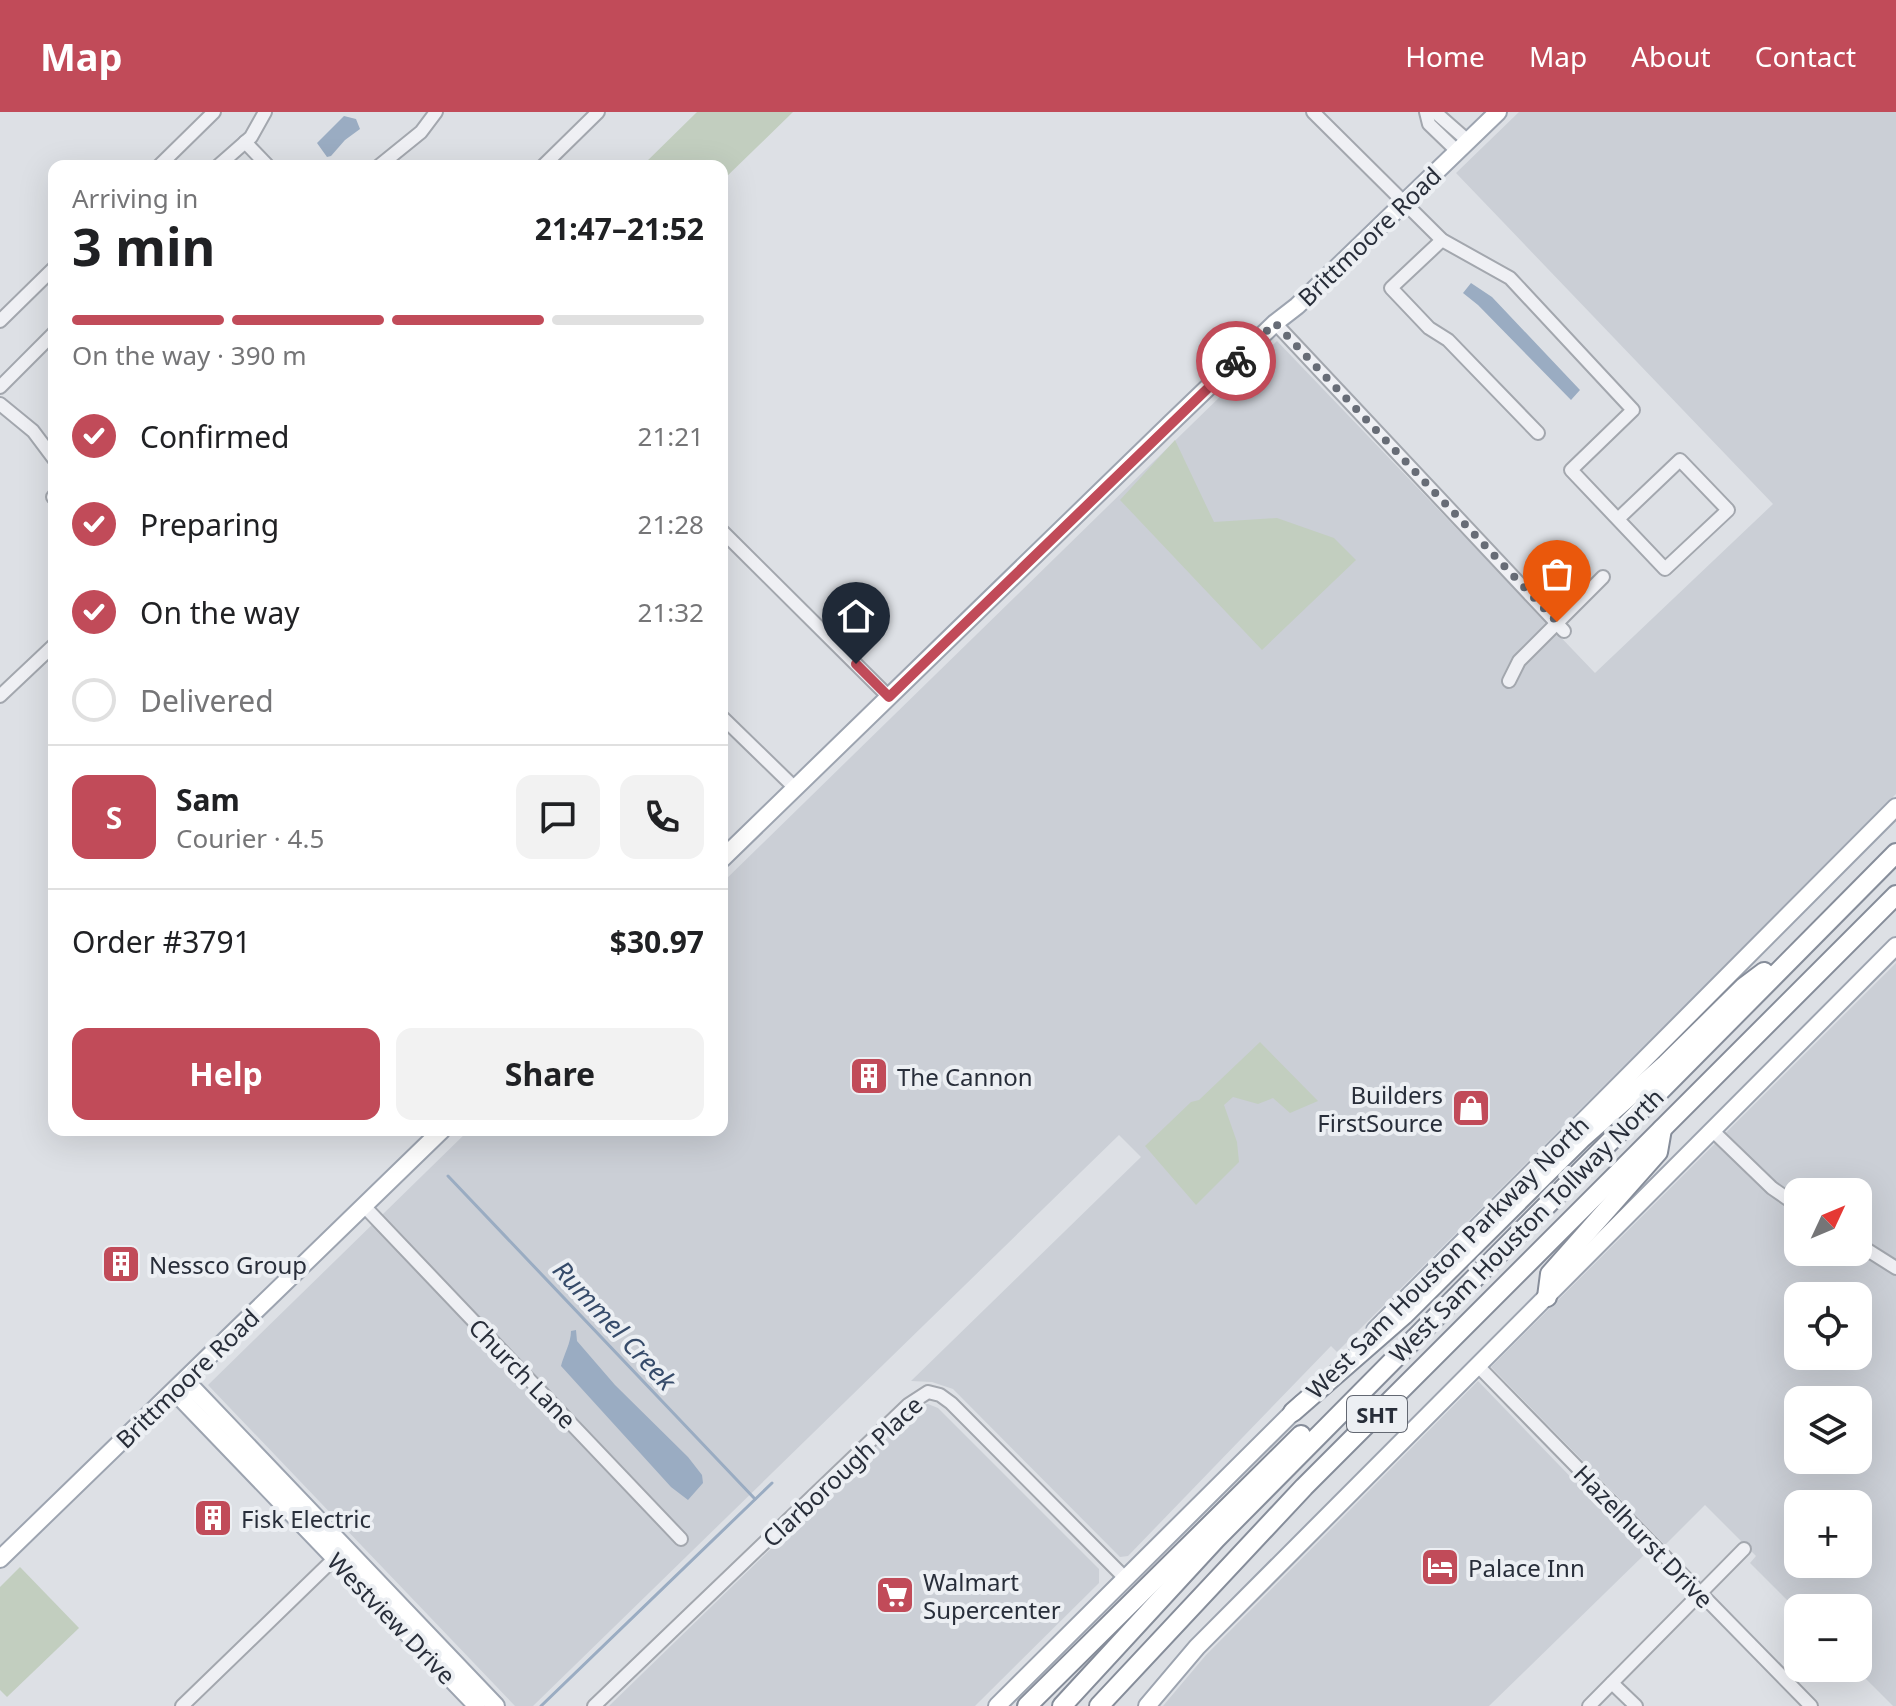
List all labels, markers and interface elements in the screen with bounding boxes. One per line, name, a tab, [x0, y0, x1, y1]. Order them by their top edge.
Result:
text: Map	[40, 30, 123, 82]
text: Home	[1405, 37, 1485, 75]
text: Map	[1529, 37, 1587, 75]
text: About	[1631, 37, 1711, 75]
text: Contact	[1755, 37, 1856, 75]
street label: Brittmoore Road	[1290, 159, 1448, 313]
text: Arriving in	[72, 180, 198, 216]
text: 21:47–21:52	[535, 208, 704, 249]
text: 3 min	[72, 210, 215, 281]
courier	[1196, 321, 1276, 401]
text: On the way · 390 m	[72, 337, 306, 373]
icon: bike	[1214, 339, 1258, 383]
icon: check	[72, 414, 116, 458]
text: Confirmed	[140, 416, 290, 457]
text: 21:21	[638, 418, 704, 454]
icon: check	[72, 502, 116, 546]
text: Preparing	[140, 504, 279, 545]
text: 21:28	[638, 506, 704, 542]
pin	[1523, 540, 1591, 622]
icon: bag	[1535, 552, 1579, 596]
pin	[822, 582, 890, 664]
icon: check	[72, 590, 116, 634]
text: On the way	[140, 592, 300, 633]
text: 21:32	[638, 594, 704, 630]
icon: home	[834, 594, 878, 638]
text: Delivered	[140, 680, 274, 721]
button: chat	[516, 775, 600, 859]
button: phone	[620, 775, 704, 859]
text: Sam	[176, 779, 240, 820]
text: S	[106, 797, 122, 838]
text: Courier · 4.5	[176, 820, 324, 856]
text: Order #3791	[72, 921, 251, 962]
text: $30.97	[610, 921, 704, 962]
button: Help	[72, 1028, 380, 1120]
button: Share	[396, 1028, 704, 1120]
building icon: The Cannon	[848, 1055, 890, 1097]
place label: The Cannon	[897, 1060, 1033, 1093]
place label: Builders FirstSource	[1317, 1078, 1443, 1139]
street label: West Sam Houston Tollway North	[1382, 1081, 1670, 1369]
shop icon: Builders FirstSource	[1450, 1087, 1492, 1129]
street label: West Sam Houston Parkway North	[1298, 1108, 1596, 1406]
north arrow	[1784, 1178, 1872, 1266]
map controls	[1784, 1178, 1872, 1682]
building icon: Nessco Group	[100, 1243, 142, 1285]
place label: Nessco Group	[149, 1248, 307, 1281]
water label: Rummel Creek	[545, 1252, 685, 1399]
button: locate	[1784, 1282, 1872, 1370]
street label: Brittmoore Road	[108, 1301, 266, 1455]
street label: Church Lane	[462, 1311, 584, 1435]
button: layers	[1784, 1386, 1872, 1474]
street label: Clarborough Place	[755, 1388, 929, 1554]
road number: SHT	[1347, 1396, 1407, 1432]
street label: Hazelhurst Drive	[1567, 1457, 1721, 1615]
button: +	[1784, 1490, 1872, 1578]
building icon: Fisk Electric	[192, 1497, 234, 1539]
place label: Fisk Electric	[241, 1502, 371, 1535]
street label: Westview Drive	[321, 1545, 463, 1691]
hotel icon: Palace Inn	[1419, 1546, 1461, 1588]
place label: Palace Inn	[1468, 1551, 1585, 1584]
place label: Walmart Supercenter	[923, 1565, 1061, 1626]
supermarket icon: Walmart Supercenter	[874, 1574, 916, 1616]
button: −	[1784, 1594, 1872, 1682]

